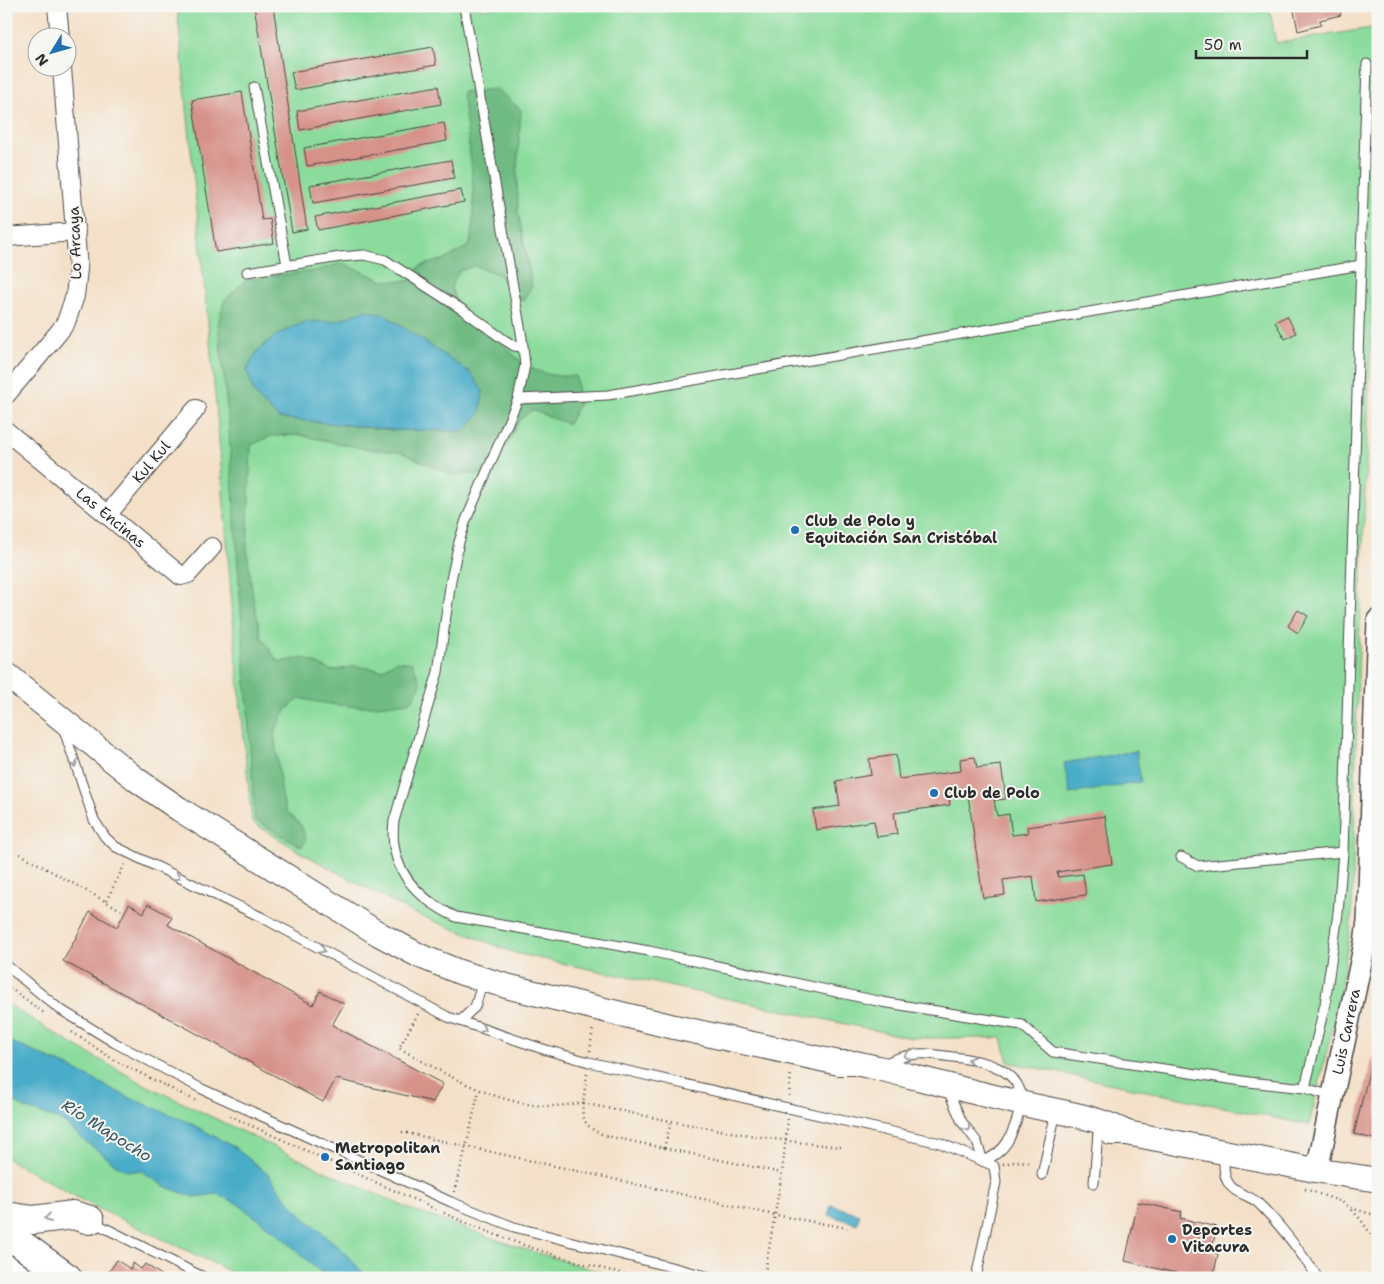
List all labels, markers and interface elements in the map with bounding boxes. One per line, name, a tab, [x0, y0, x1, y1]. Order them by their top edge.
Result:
north arrow	[28, 28, 78, 78]
scale bar	[1196, 28, 1308, 60]
text: 50 m	[1204, 35, 1242, 55]
text: N	[31, 50, 52, 70]
street label: Lo Arcaya	[64, 205, 86, 280]
street label: Kul Kul	[128, 436, 175, 488]
street label: Las Encinas	[72, 483, 150, 553]
place label: Club de Polo y Equitación San Cristóbal	[805, 511, 997, 548]
marker: Club de Polo y Equitación San Cristóbal	[789, 524, 801, 536]
one-way arrow	[69, 759, 79, 768]
place label: Club de Polo	[944, 783, 1040, 803]
marker: Club de Polo	[928, 787, 940, 799]
one-way arrow	[172, 870, 181, 881]
one-way arrow	[316, 944, 325, 954]
street label: Luis Carrera	[1327, 986, 1365, 1076]
one-way arrow	[478, 1023, 487, 1033]
one-way arrow	[902, 1050, 911, 1061]
one-way arrow	[966, 1055, 975, 1066]
water label: Río Mapocho	[58, 1094, 156, 1167]
one-way arrow	[961, 1123, 970, 1132]
place label: Metropolitan Santiago	[335, 1138, 440, 1175]
marker: Metropolitan Santiago	[319, 1151, 331, 1163]
one-way arrow	[44, 1212, 52, 1223]
place label: Deportes Vitacura	[1182, 1220, 1252, 1257]
marker: Deportes Vitacura	[1166, 1233, 1178, 1245]

